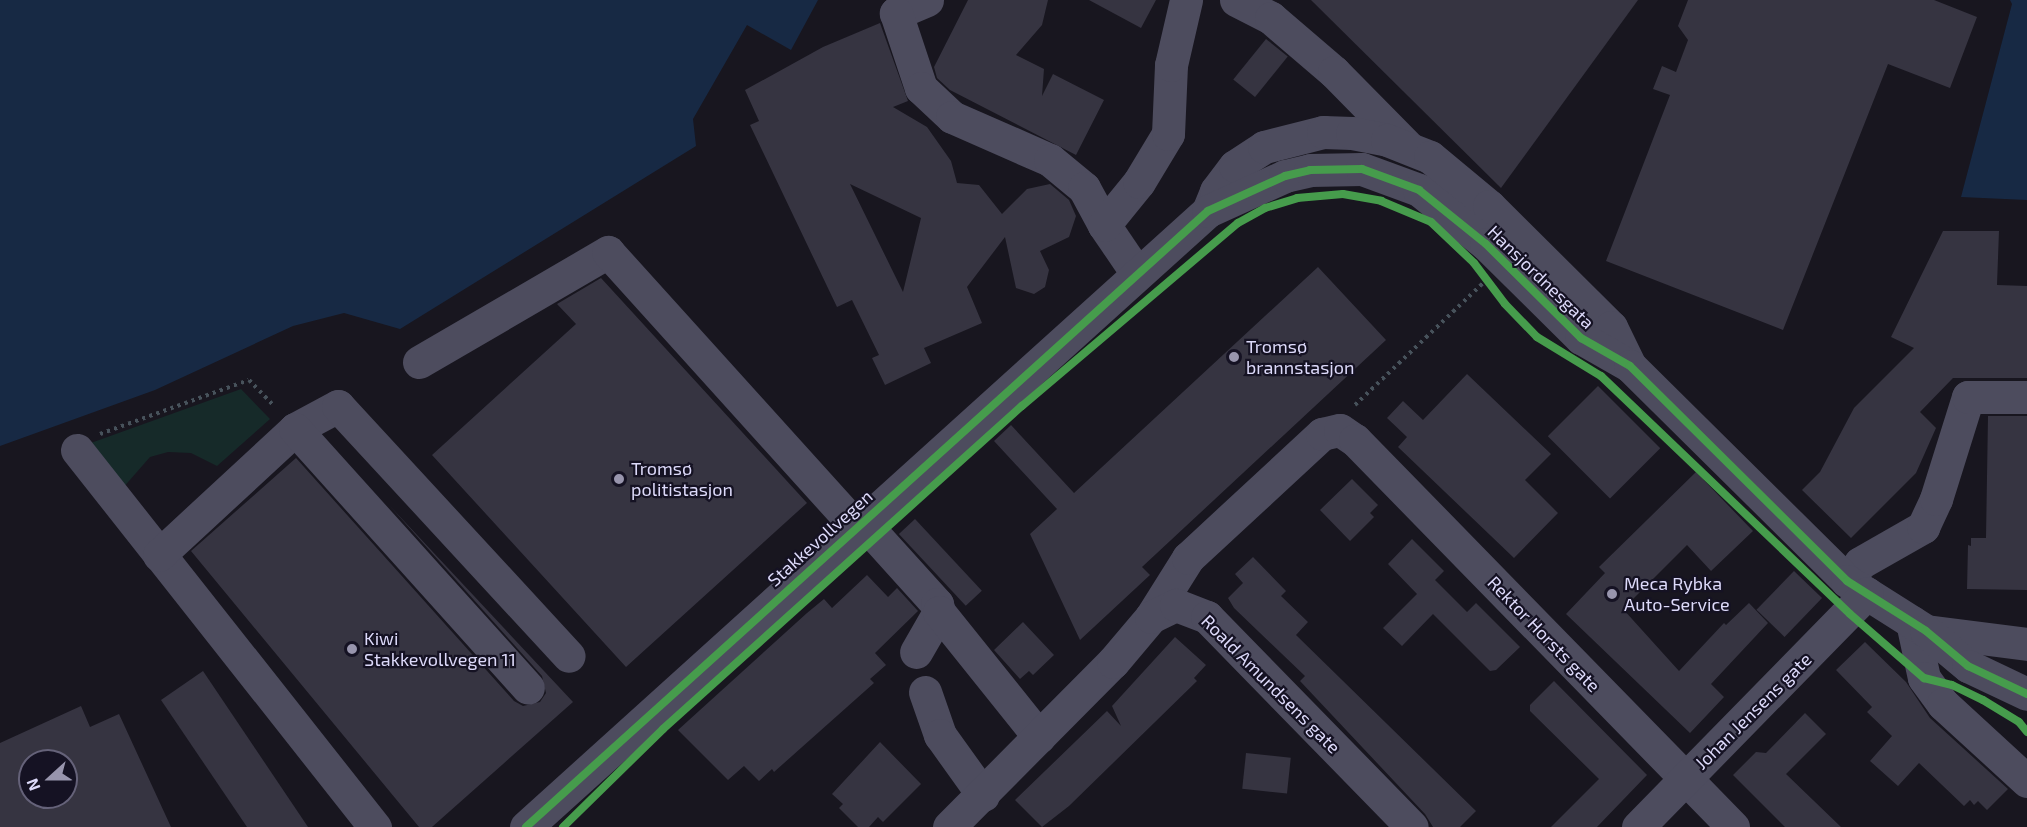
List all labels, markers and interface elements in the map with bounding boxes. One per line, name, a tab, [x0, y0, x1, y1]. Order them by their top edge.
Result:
street label: Hansjordnesgata	[1483, 221, 1599, 333]
place label: Tromsø brannstasjon	[1246, 336, 1354, 378]
marker: Tromsø brannstasjon	[1227, 350, 1241, 364]
place label: Tromsø politistasjon	[631, 458, 733, 500]
marker: Tromsø politistasjon	[612, 472, 626, 486]
street label: Stakkevollvegen	[763, 485, 877, 591]
street label: Rektor Horsts gate	[1483, 571, 1605, 697]
place label: Meca Rybka Auto-Service	[1624, 573, 1730, 616]
marker: Meca Rybka Auto-Service	[1605, 587, 1619, 601]
street label: Roald Amundsens gate	[1197, 610, 1345, 758]
place label: Kiwi Stakkevollvegen 11	[364, 628, 516, 670]
marker: Kiwi Stakkevollvegen 11	[345, 642, 359, 656]
street label: Johan Jensens gate	[1690, 648, 1816, 774]
north arrow	[18, 749, 78, 809]
text: N	[22, 776, 44, 794]

